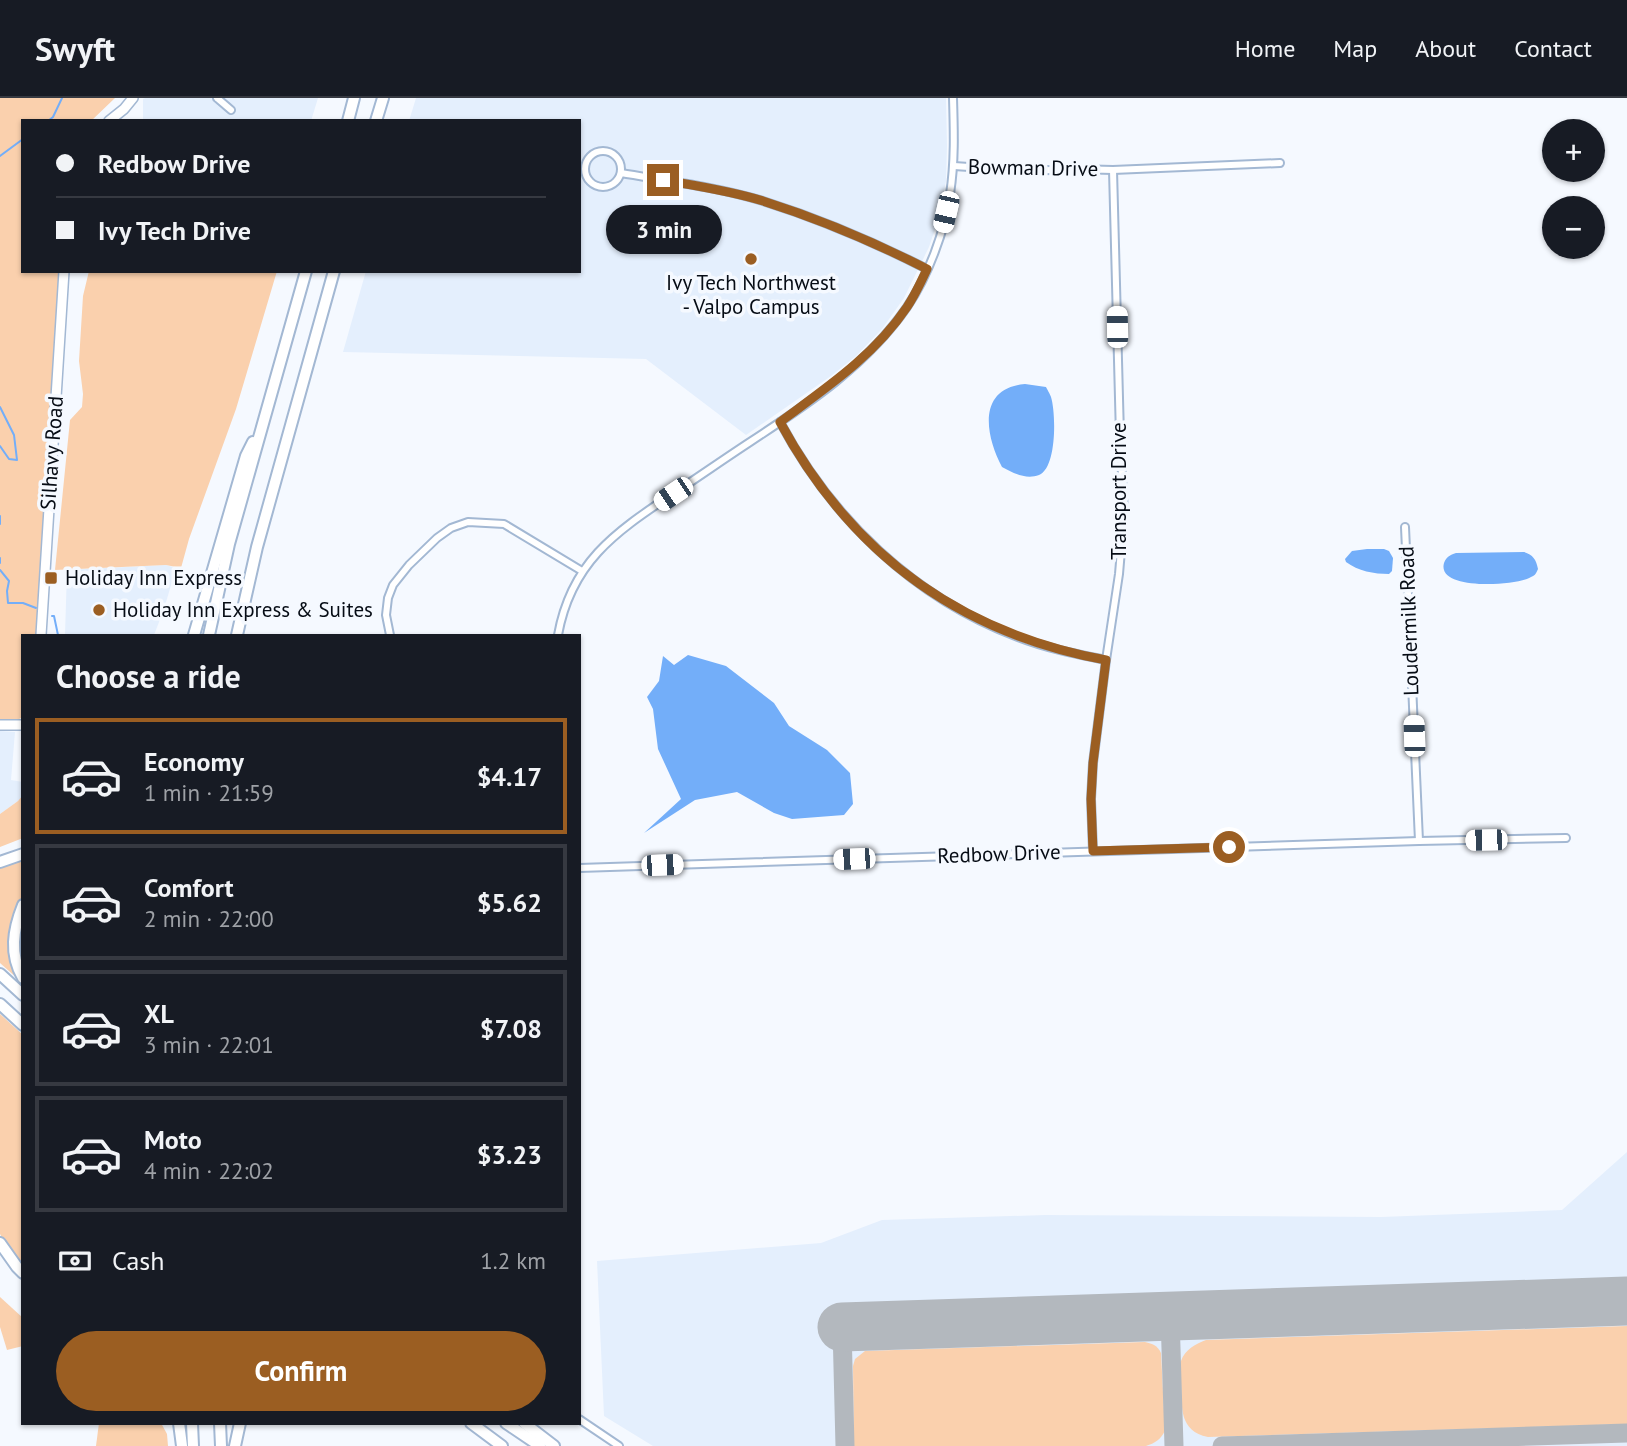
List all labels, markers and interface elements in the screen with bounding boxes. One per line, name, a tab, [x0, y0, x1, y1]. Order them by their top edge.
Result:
text: Swyft	[35, 27, 115, 70]
text: Home	[1235, 33, 1295, 64]
text: Map	[1333, 33, 1377, 64]
text: About	[1415, 33, 1476, 64]
text: Contact	[1514, 33, 1592, 64]
map controls	[1542, 119, 1605, 259]
button: +	[1542, 119, 1605, 182]
text: Redbow Drive	[98, 147, 250, 180]
street label: Bowman Drive	[968, 153, 1098, 182]
route end	[647, 164, 679, 196]
car	[932, 189, 961, 235]
button: −	[1542, 196, 1605, 259]
callout: 3 min	[605, 204, 721, 254]
text: Ivy Tech Drive	[98, 214, 251, 247]
text: 3 min	[636, 215, 692, 244]
marker: Ivy Tech Northwest - Valpo Campus	[743, 251, 759, 267]
place label: Ivy Tech Northwest - Valpo Campus	[666, 269, 836, 320]
car	[1107, 306, 1128, 348]
street label: Silhavy Road	[34, 395, 69, 511]
street label: Transport Drive	[1105, 422, 1132, 560]
car	[650, 474, 697, 514]
street label: Loudermilk Road	[1392, 546, 1425, 696]
place label: Holiday Inn Express	[65, 564, 242, 591]
marker: Holiday Inn Express	[43, 570, 59, 586]
place label: Holiday Inn Express & Suites	[113, 596, 373, 623]
marker: Holiday Inn Express & Suites	[91, 602, 107, 618]
text: Choose a ride	[56, 655, 241, 697]
car	[1403, 715, 1426, 757]
icon: car	[60, 745, 123, 808]
text: Economy	[144, 745, 244, 778]
text: $4.17	[477, 760, 542, 793]
text: 1 min · 21:59	[144, 778, 274, 807]
car	[1465, 829, 1508, 851]
route start	[1213, 831, 1245, 863]
street label: Redbow Drive	[937, 838, 1061, 869]
car	[833, 848, 876, 870]
car	[641, 854, 684, 876]
icon: car	[60, 871, 123, 934]
text: Comfort	[144, 871, 234, 904]
text: $5.62	[477, 886, 542, 919]
text: 2 min · 22:00	[144, 904, 274, 933]
icon: car	[60, 997, 123, 1060]
text: XL	[144, 997, 174, 1030]
text: $7.08	[480, 1012, 542, 1045]
text: 3 min · 22:01	[144, 1030, 274, 1059]
icon: car	[60, 1123, 123, 1186]
text: Moto	[144, 1123, 202, 1156]
text: $3.23	[477, 1138, 542, 1171]
text: 4 min · 22:02	[144, 1156, 274, 1185]
icon: cash	[56, 1242, 94, 1280]
text: Cash	[112, 1244, 164, 1277]
text: 1.2 km	[480, 1246, 546, 1275]
button: Confirm	[56, 1331, 546, 1411]

